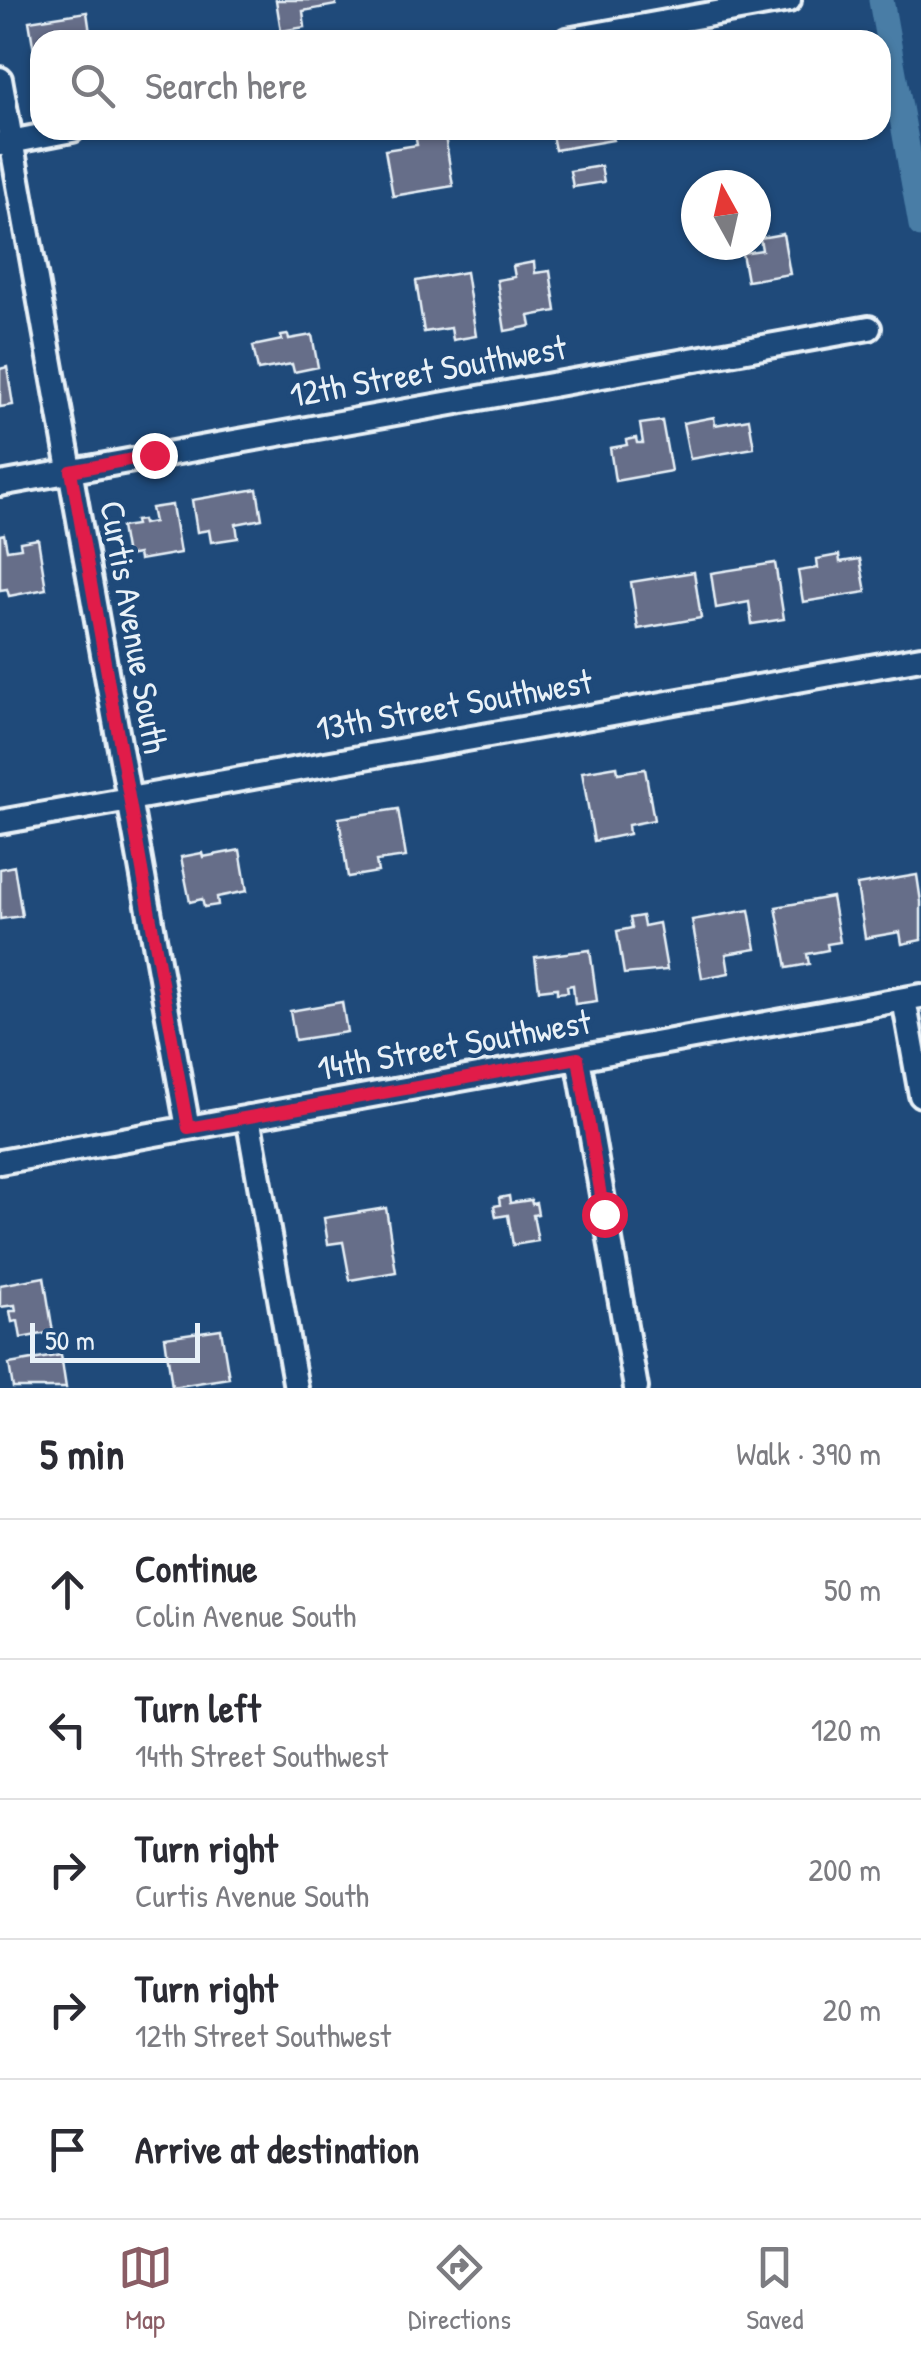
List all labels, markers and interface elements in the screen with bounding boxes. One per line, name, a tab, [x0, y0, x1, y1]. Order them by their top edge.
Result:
search box	[30, 30, 891, 140]
icon: search	[65, 58, 120, 113]
text: Search here	[145, 59, 307, 111]
north arrow	[681, 170, 771, 260]
street label: 12th Street Southwest	[286, 323, 571, 418]
route end	[132, 433, 178, 479]
street label: Curtis Avenue South	[89, 497, 180, 757]
street label: 13th Street Southwest	[312, 657, 596, 752]
street label: 14th Street Southwest	[314, 997, 595, 1092]
route start	[582, 1192, 628, 1238]
scale bar	[30, 1318, 200, 1362]
text: 50 m	[45, 1321, 95, 1359]
text: 5 min	[40, 1425, 124, 1482]
text: Walk · 390 m	[736, 1432, 881, 1475]
text: Continue	[135, 1542, 257, 1594]
icon: ahead	[40, 1562, 95, 1617]
text: 50 m	[824, 1568, 881, 1611]
text: Colin Avenue South	[135, 1594, 356, 1637]
text: Turn left	[135, 1682, 260, 1734]
icon: left	[40, 1702, 95, 1757]
text: 120 m	[811, 1708, 881, 1751]
text: 14th Street Southwest	[135, 1734, 388, 1777]
text: Turn right	[135, 1822, 278, 1874]
icon: right	[40, 1842, 95, 1897]
text: 200 m	[808, 1848, 881, 1891]
text: Curtis Avenue South	[135, 1874, 369, 1917]
text: Turn right	[135, 1962, 278, 2014]
icon: right	[40, 1982, 95, 2037]
text: 20 m	[823, 1988, 881, 2031]
text: 12th Street Southwest	[135, 2014, 391, 2057]
icon: arrive	[40, 2122, 95, 2177]
text: Arrive at destination	[135, 2123, 419, 2175]
tab: Map	[118, 2240, 173, 2338]
tab: Directions	[408, 2240, 511, 2338]
tab: Saved	[746, 2240, 803, 2338]

